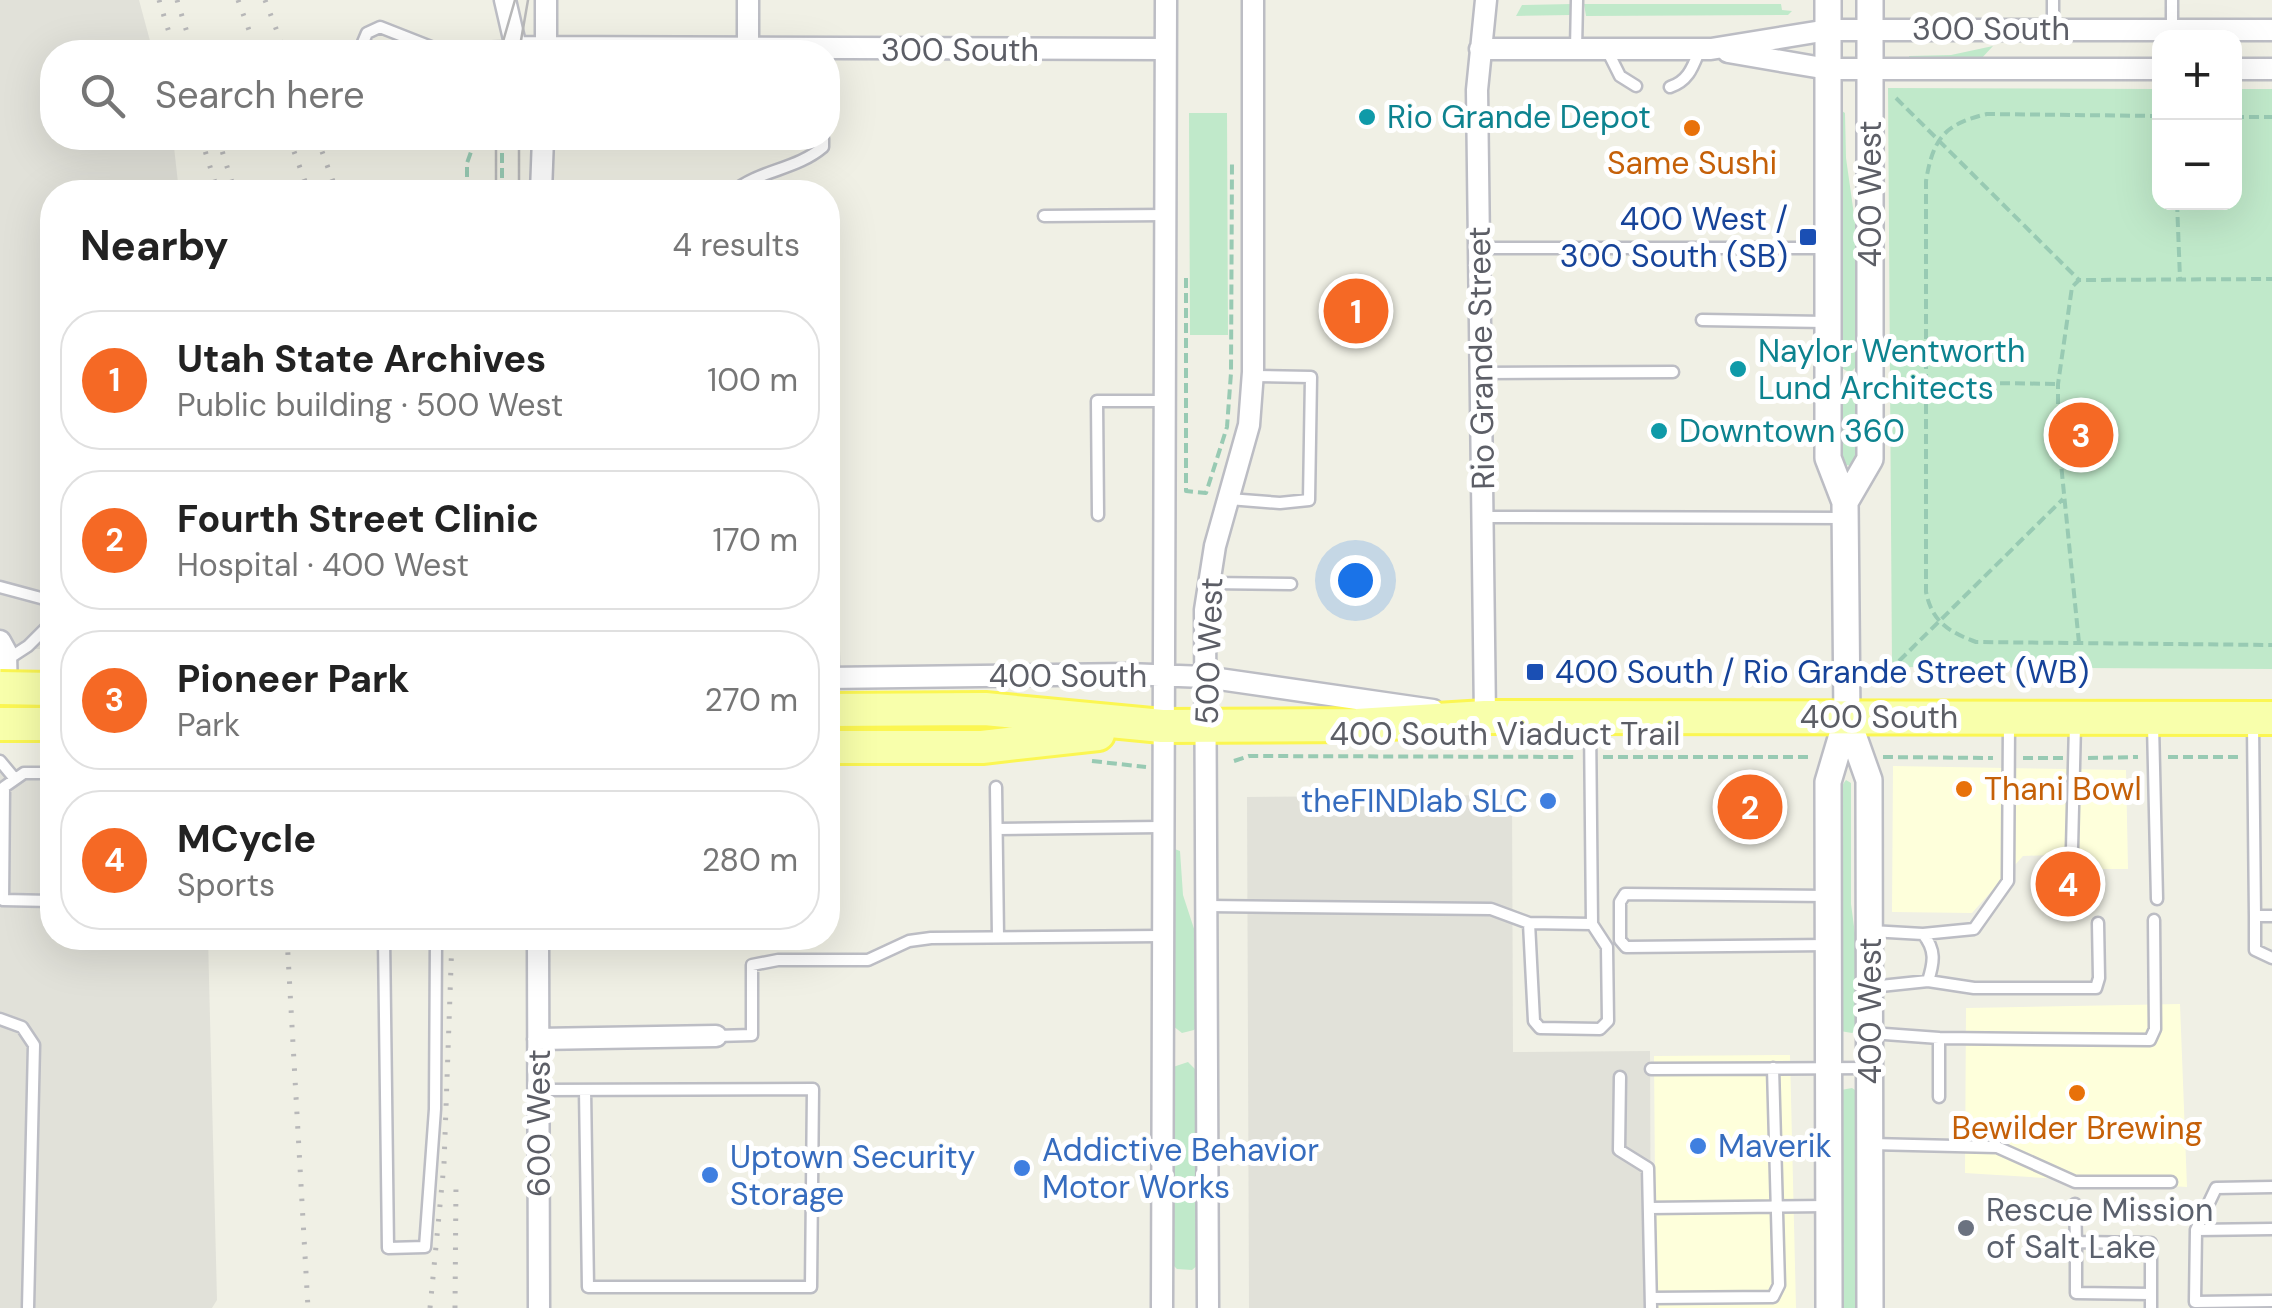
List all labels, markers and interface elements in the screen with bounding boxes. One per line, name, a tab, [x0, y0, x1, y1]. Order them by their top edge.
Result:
street label: 300 South	[1912, 8, 2070, 50]
street label: 300 South	[881, 29, 1039, 71]
map controls	[2152, 30, 2242, 210]
button: +	[2152, 30, 2242, 120]
search box	[40, 40, 840, 150]
icon: search	[75, 68, 130, 123]
text: Search here	[155, 70, 365, 120]
place label: Rio Grande Depot	[1387, 96, 1651, 138]
marker: Rio Grande Depot	[1356, 106, 1378, 128]
marker: Same Sushi	[1681, 117, 1703, 139]
street label: 400 West	[1849, 120, 1891, 268]
button: −	[2152, 120, 2242, 210]
place label: Same Sushi	[1607, 142, 1777, 184]
place label: 400 West / 300 South (SB)	[1560, 198, 1788, 277]
text: Nearby	[80, 218, 229, 273]
text: 4 results	[673, 224, 800, 266]
street label: Rio Grande Street	[1458, 226, 1504, 490]
marker: 400 West / 300 South (SB)	[1797, 226, 1819, 248]
pin: 1	[1324, 274, 1388, 348]
place label: Naylor Wentworth Lund Architects	[1758, 330, 2025, 409]
text: Utah State Archives	[177, 334, 546, 384]
marker: Naylor Wentworth Lund Architects	[1727, 358, 1749, 380]
text: 1	[109, 359, 120, 401]
text: 100 m	[707, 359, 798, 401]
text: Public building · 500 West	[177, 384, 563, 426]
pin: 3	[2048, 398, 2114, 472]
place label: Downtown 360	[1679, 410, 1905, 452]
marker: Downtown 360	[1648, 420, 1670, 442]
text: Fourth Street Clinic	[177, 494, 539, 544]
text: 2	[105, 519, 124, 561]
text: 170 m	[712, 519, 798, 561]
text: Hospital · 400 West	[177, 544, 469, 586]
your location	[1330, 555, 1381, 606]
street label: 500 West	[1185, 577, 1233, 725]
place label: 400 South / Rio Grande Street (WB)	[1555, 651, 2089, 693]
text: Pioneer Park	[177, 654, 409, 704]
street label: 400 South	[989, 655, 1147, 697]
marker: 400 South / Rio Grande Street (WB)	[1524, 661, 1546, 683]
text: 3	[105, 679, 124, 721]
text: 270 m	[705, 679, 798, 721]
street label: 400 South	[1800, 696, 1958, 738]
text: Park	[177, 704, 240, 746]
street label: 400 South Viaduct Trail	[1329, 713, 1681, 755]
place label: Thani Bowl	[1984, 768, 2142, 810]
pin: 2	[1718, 770, 1782, 844]
marker: Thani Bowl	[1953, 778, 1975, 800]
place label: theFINDlab SLC	[1301, 780, 1528, 822]
marker: theFINDlab SLC	[1537, 790, 1559, 812]
text: MCycle	[177, 814, 316, 864]
text: 4	[104, 839, 125, 881]
text: 280 m	[702, 839, 798, 881]
pin: 4	[2036, 846, 2100, 922]
text: Sports	[177, 864, 275, 906]
street label: 400 West	[1849, 937, 1891, 1085]
street label: 600 West	[518, 1049, 560, 1197]
marker: Bewilder Brewing	[2066, 1082, 2088, 1104]
place label: Bewilder Brewing	[1951, 1107, 2203, 1149]
place label: Maverik	[1718, 1125, 1832, 1167]
place label: Addictive Behavior Motor Works	[1042, 1129, 1319, 1208]
marker: Maverik	[1687, 1135, 1709, 1157]
place label: Uptown Security Storage	[730, 1136, 976, 1215]
marker: Addictive Behavior Motor Works	[1011, 1157, 1033, 1179]
marker: Uptown Security Storage	[699, 1164, 721, 1186]
place label: Rescue Mission of Salt Lake	[1986, 1189, 2213, 1268]
marker: Rescue Mission of Salt Lake	[1955, 1217, 1977, 1239]

